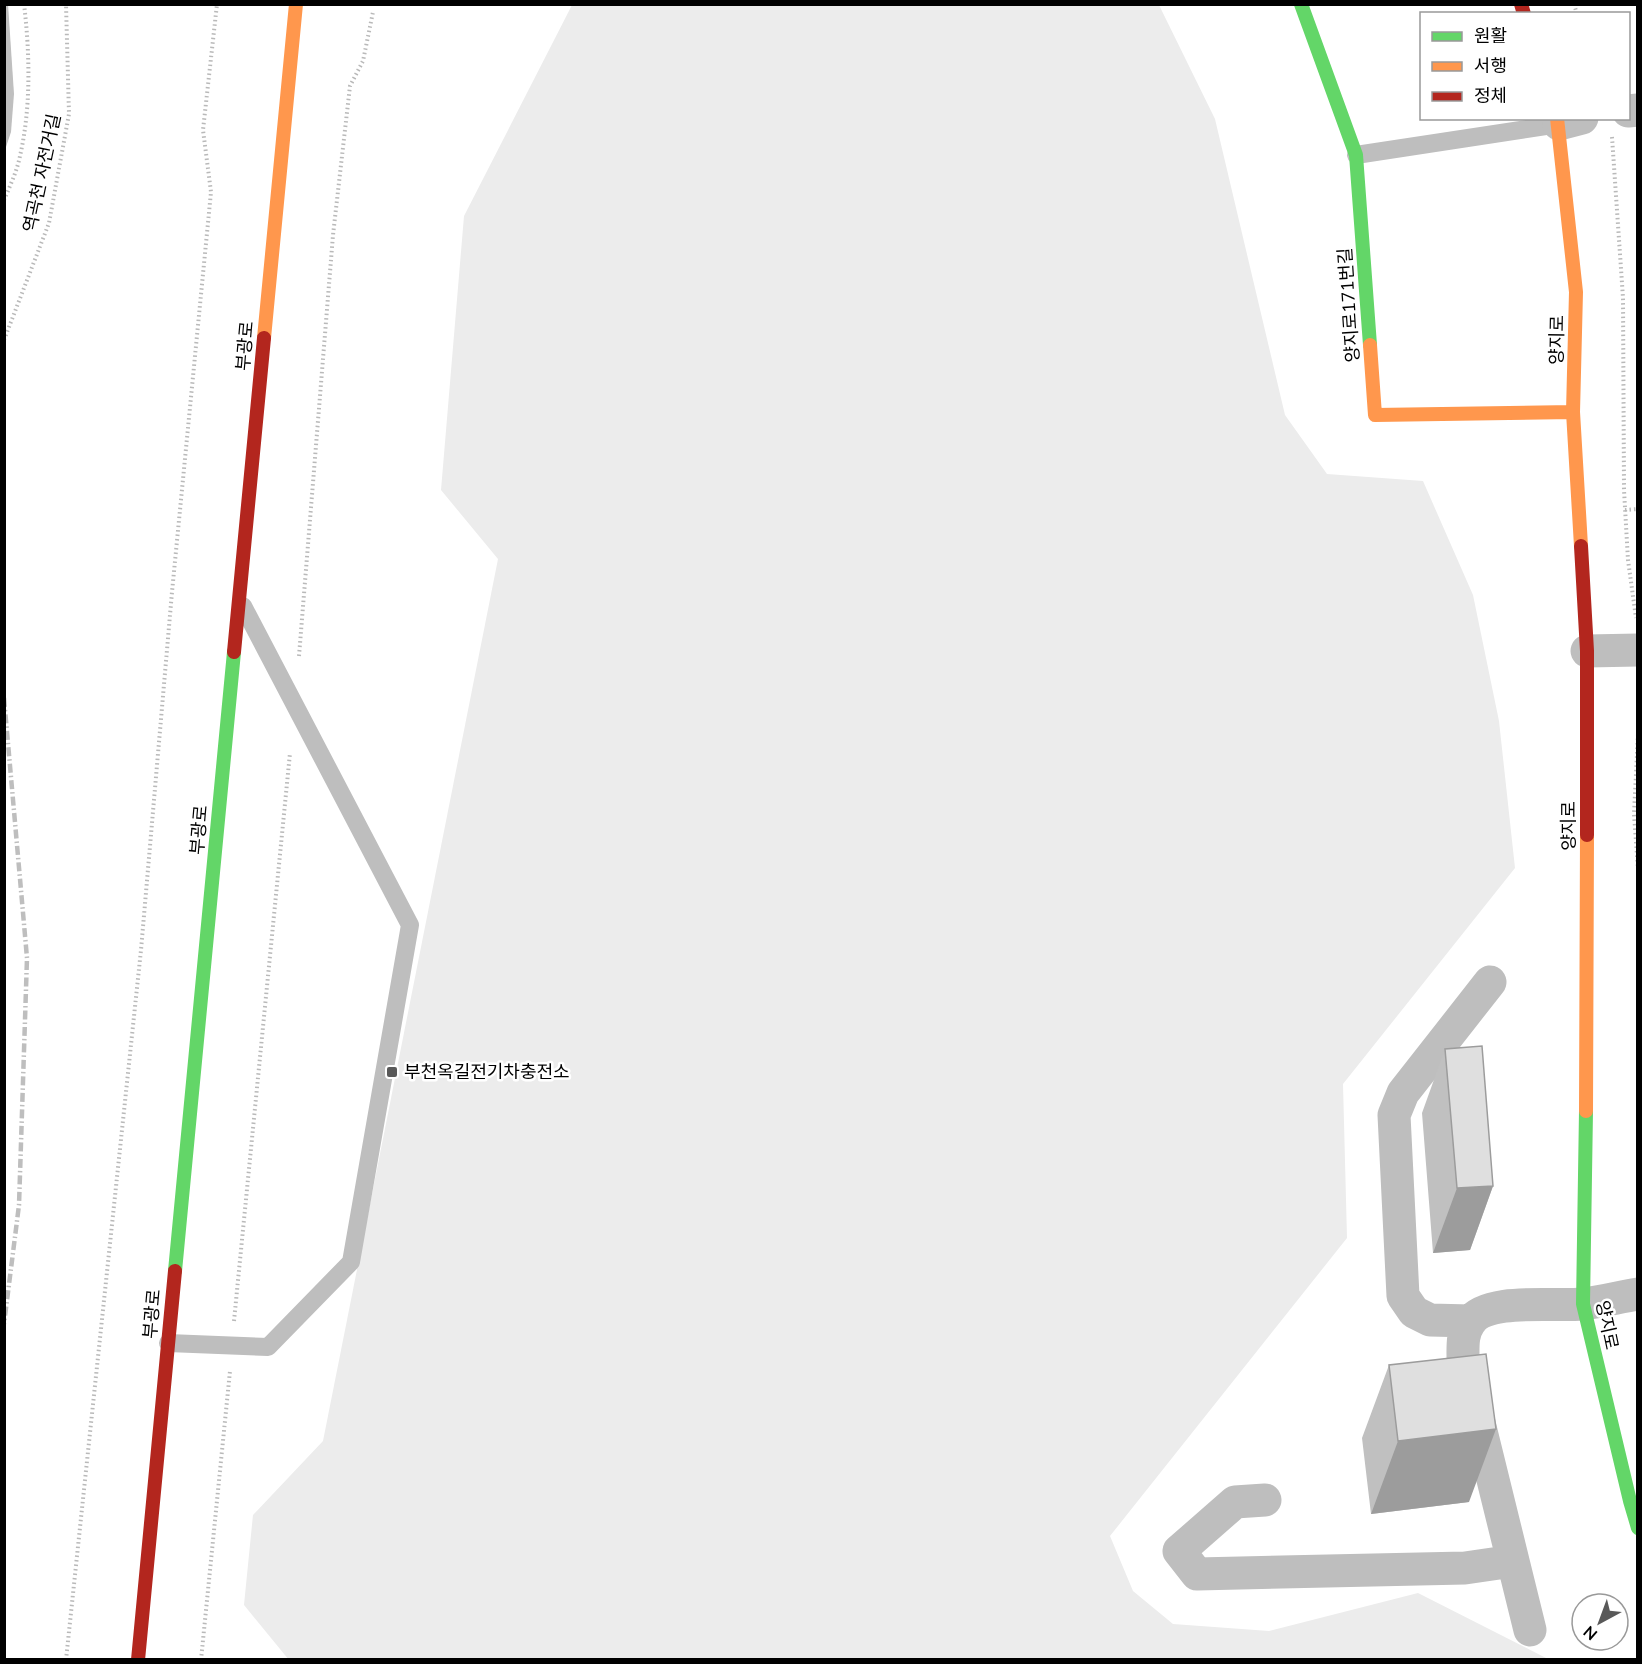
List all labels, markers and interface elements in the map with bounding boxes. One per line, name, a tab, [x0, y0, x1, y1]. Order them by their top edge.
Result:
legend	[1420, 12, 1630, 120]
text: 원활	[1474, 24, 1507, 48]
text: 서행	[1474, 54, 1507, 78]
text: 정체	[1474, 84, 1507, 108]
street label: 역곡천 자전거길	[18, 112, 66, 234]
street label: 양지로171번길	[1333, 247, 1365, 363]
street label: 양지로	[1545, 315, 1569, 365]
street label: 부광로	[231, 320, 259, 372]
street label: 양지로	[1557, 801, 1581, 851]
street label: 부광로	[185, 804, 213, 856]
place label: 부천옥길전기차충전소	[404, 1060, 570, 1084]
marker: 부천옥길전기차충전소	[385, 1065, 399, 1079]
street label: 부광로	[138, 1288, 166, 1340]
street label: 양지로	[1590, 1298, 1624, 1352]
north arrow	[1570, 1592, 1630, 1652]
text: N	[1579, 1620, 1603, 1645]

